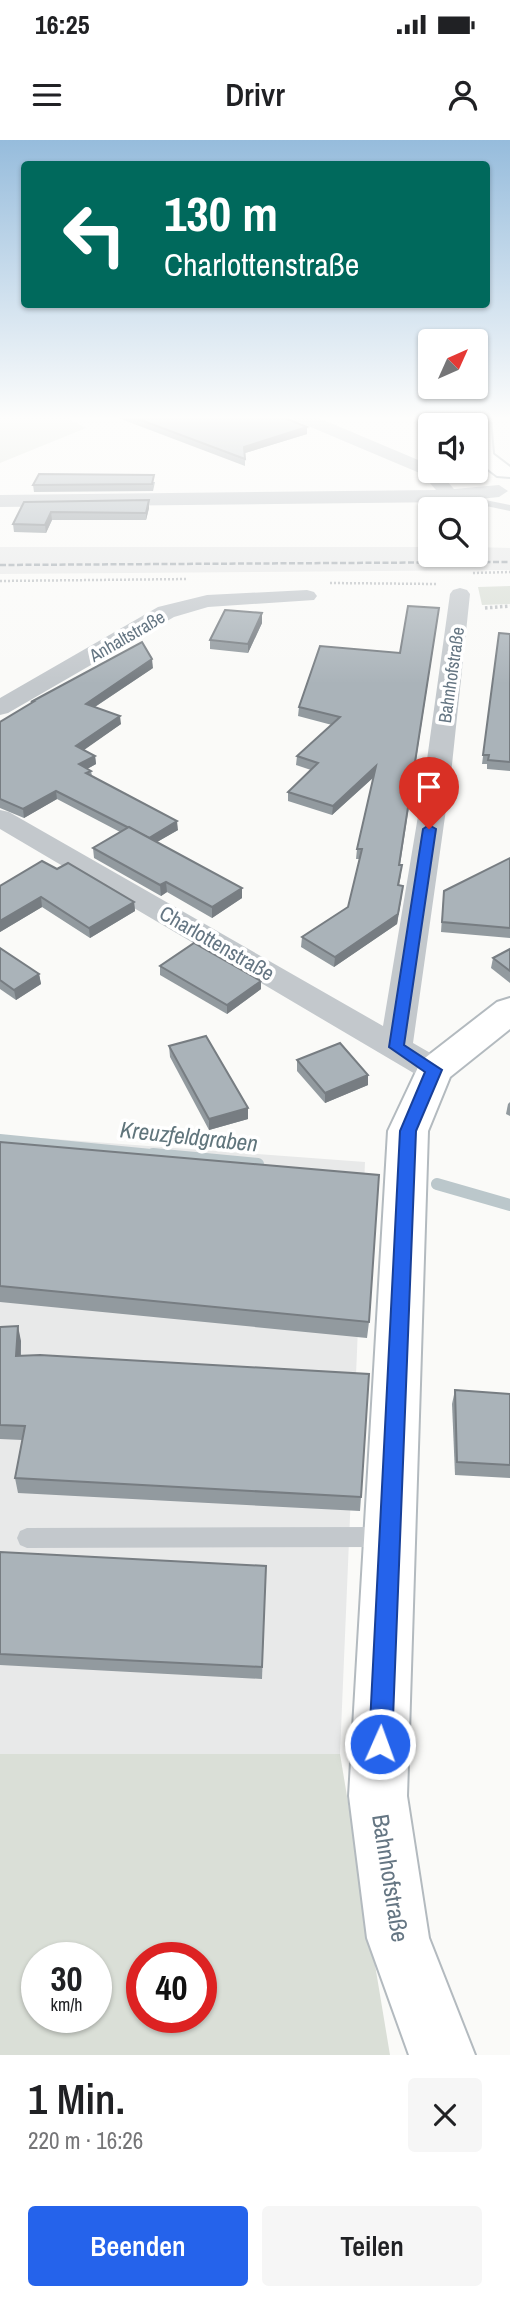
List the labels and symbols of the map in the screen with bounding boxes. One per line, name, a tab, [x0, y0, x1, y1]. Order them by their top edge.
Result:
north arrow	[418, 329, 488, 399]
street label: Anhaltstraße	[84, 604, 169, 668]
street label: Bahnhofstraße	[432, 625, 470, 725]
pin	[399, 757, 459, 829]
street label: Charlottenstraße	[154, 898, 280, 988]
water label: Kreuzfeldgraben	[119, 1113, 259, 1159]
position arrow	[343, 1707, 417, 1781]
street label: Bahnhofstraße	[365, 1812, 417, 1944]
speed limit sign: 40	[126, 1942, 217, 2033]

